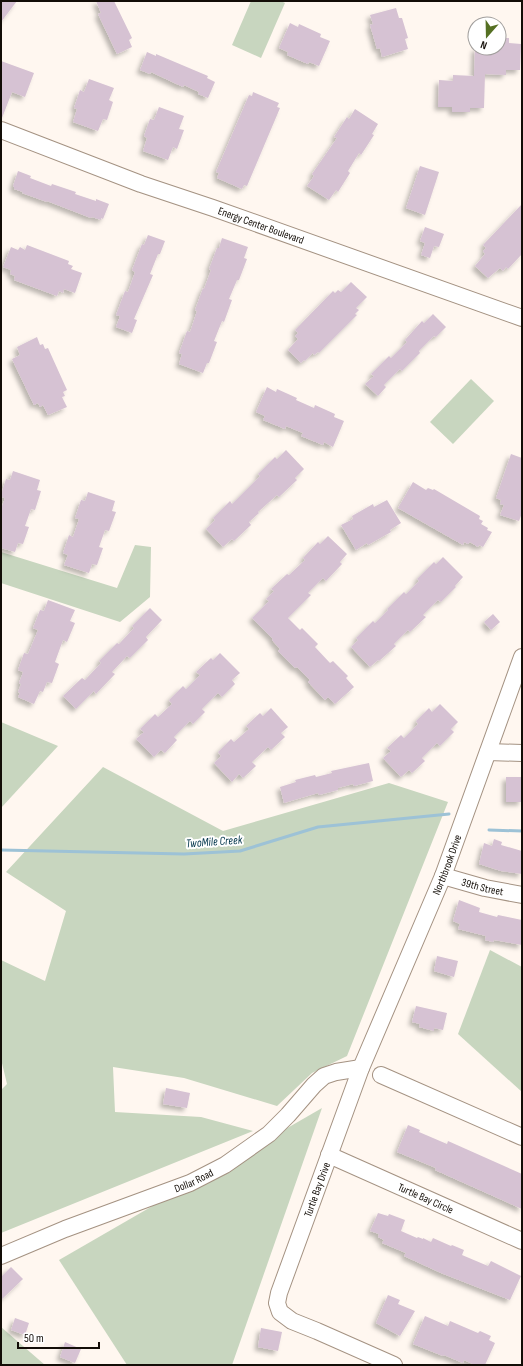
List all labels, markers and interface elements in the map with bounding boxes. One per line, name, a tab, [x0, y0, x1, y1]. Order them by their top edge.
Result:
north arrow	[467, 16, 507, 56]
text: N	[479, 38, 489, 52]
street label: Energy Center Boulevard	[216, 204, 306, 247]
water label: TwoMile Creek	[185, 833, 243, 851]
street label: Northbrook Drive	[429, 833, 464, 897]
street label: 39th Street	[460, 875, 505, 898]
street label: Turtle Bay Drive	[301, 1160, 333, 1219]
street label: Dollar Road	[172, 1166, 216, 1195]
street label: Turtle Bay Circle	[396, 1180, 456, 1216]
scale bar	[18, 1324, 99, 1350]
text: 50 m	[24, 1331, 44, 1346]

